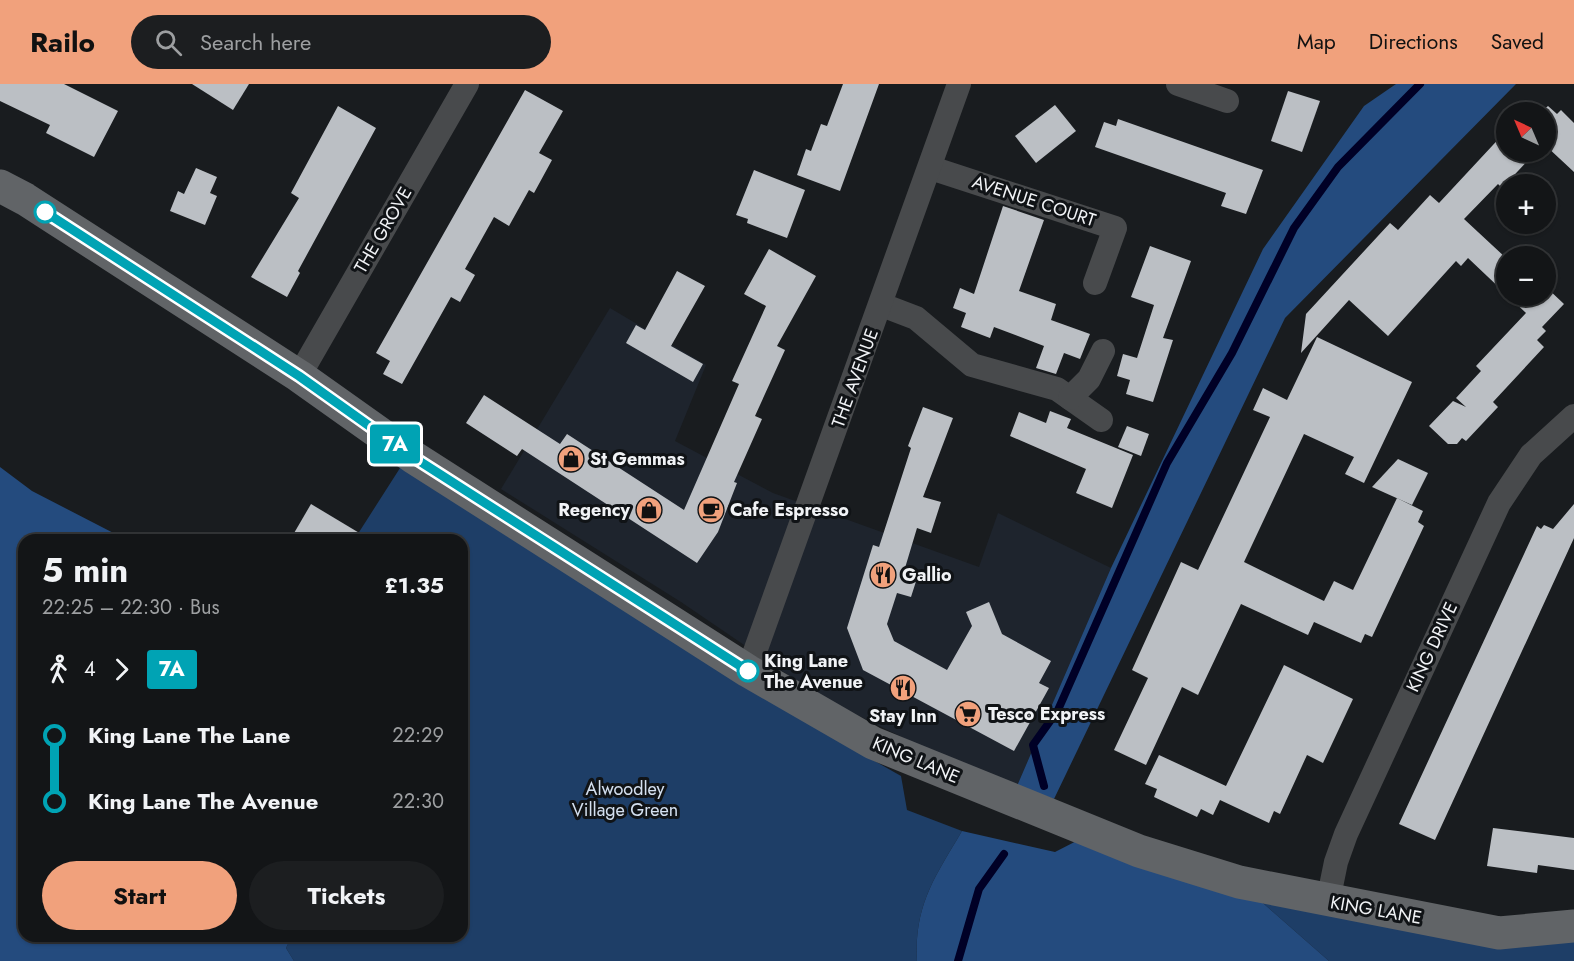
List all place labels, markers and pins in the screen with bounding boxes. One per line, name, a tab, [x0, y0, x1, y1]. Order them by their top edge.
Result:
unlabelled marker	[34, 201, 56, 223]
shop icon: St Gemmas	[556, 444, 586, 474]
place label: St Gemmas	[590, 446, 685, 472]
shop icon: Regency	[634, 495, 664, 525]
cafe icon: Cafe Espresso	[696, 495, 726, 525]
place label: Regency	[558, 497, 631, 523]
place label: Cafe Espresso	[730, 497, 849, 523]
restaurant icon: Gallio	[868, 560, 898, 590]
place label: Gallio	[902, 562, 952, 588]
place label: King Lane The Avenue	[764, 648, 863, 695]
marker: King Lane The Avenue	[737, 660, 759, 682]
restaurant icon: Stay Inn	[888, 673, 918, 703]
supermarket icon: Tesco Express	[953, 699, 983, 729]
place label: Tesco Express	[988, 701, 1105, 727]
place label: Stay Inn	[869, 703, 937, 729]

